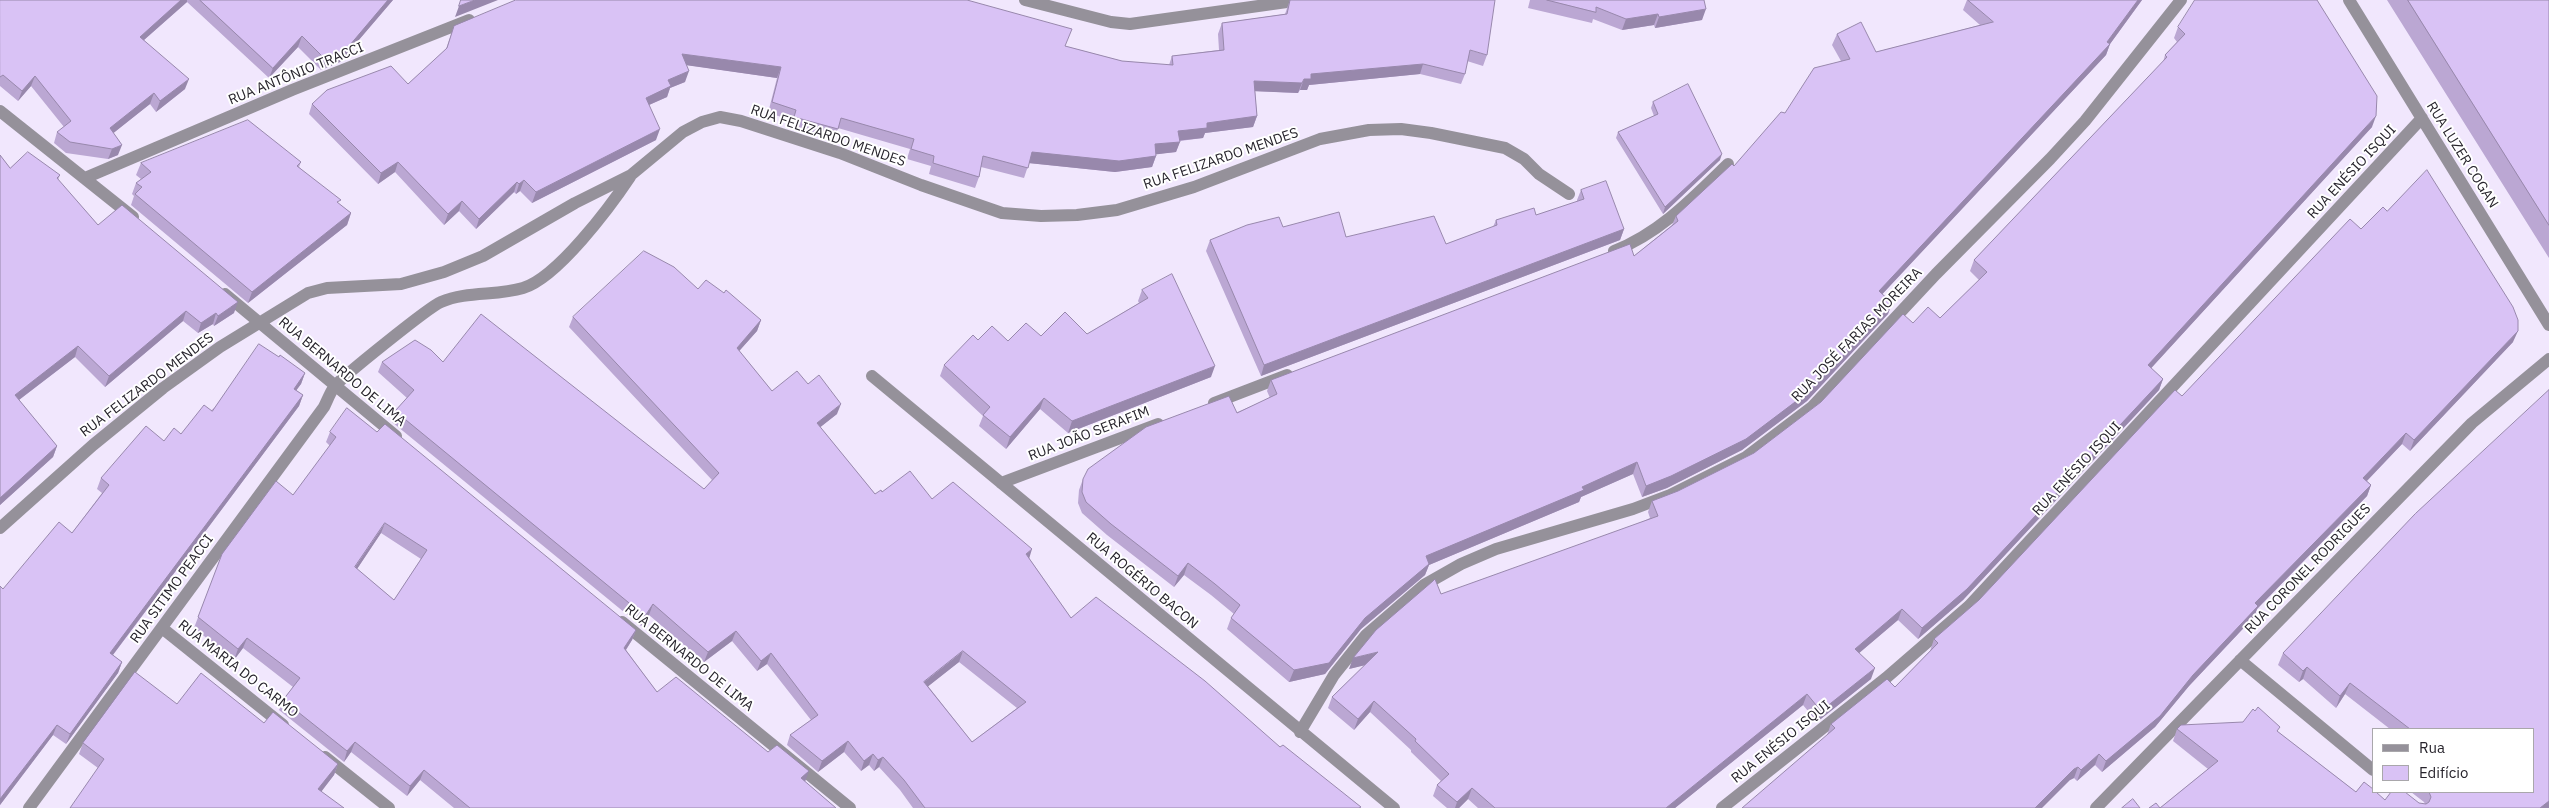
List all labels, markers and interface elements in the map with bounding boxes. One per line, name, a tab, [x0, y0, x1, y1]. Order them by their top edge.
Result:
street label: RUA ANTÔNIO TRACCI	[226, 39, 366, 109]
street label: RUA LUZER COGAN	[2423, 99, 2501, 211]
street label: RUA FELIZARDO MENDES	[748, 102, 908, 170]
street label: RUA ENÉSIO ISQUI	[2304, 122, 2400, 222]
street label: RUA FELIZARDO MENDES	[1141, 125, 1301, 193]
street label: RUA JOSÉ FARIAS MOREIRA	[1788, 264, 1926, 406]
street label: RUA BERNARDO DE LIMA	[275, 314, 409, 430]
street label: RUA FELIZARDO MENDES	[77, 329, 217, 441]
street label: RUA JOÃO SERAFIM	[1026, 403, 1152, 465]
street label: RUA ENÉSIO ISQUI	[2029, 419, 2125, 519]
street label: RUA CORONEL RODRIGUES	[2241, 501, 2375, 637]
street label: RUA ROGÉRIO BACON	[1083, 529, 1201, 633]
street label: RUA SITIMO PEACCI	[127, 531, 217, 647]
street label: RUA BERNARDO DE LIMA	[621, 601, 757, 715]
street label: RUA MARIA DO CARMO	[174, 617, 302, 721]
street label: RUA ENÉSIO ISQUI	[1728, 697, 1834, 787]
legend	[2372, 728, 2534, 793]
text: Rua	[2419, 738, 2445, 757]
text: Edifício	[2419, 763, 2468, 782]

